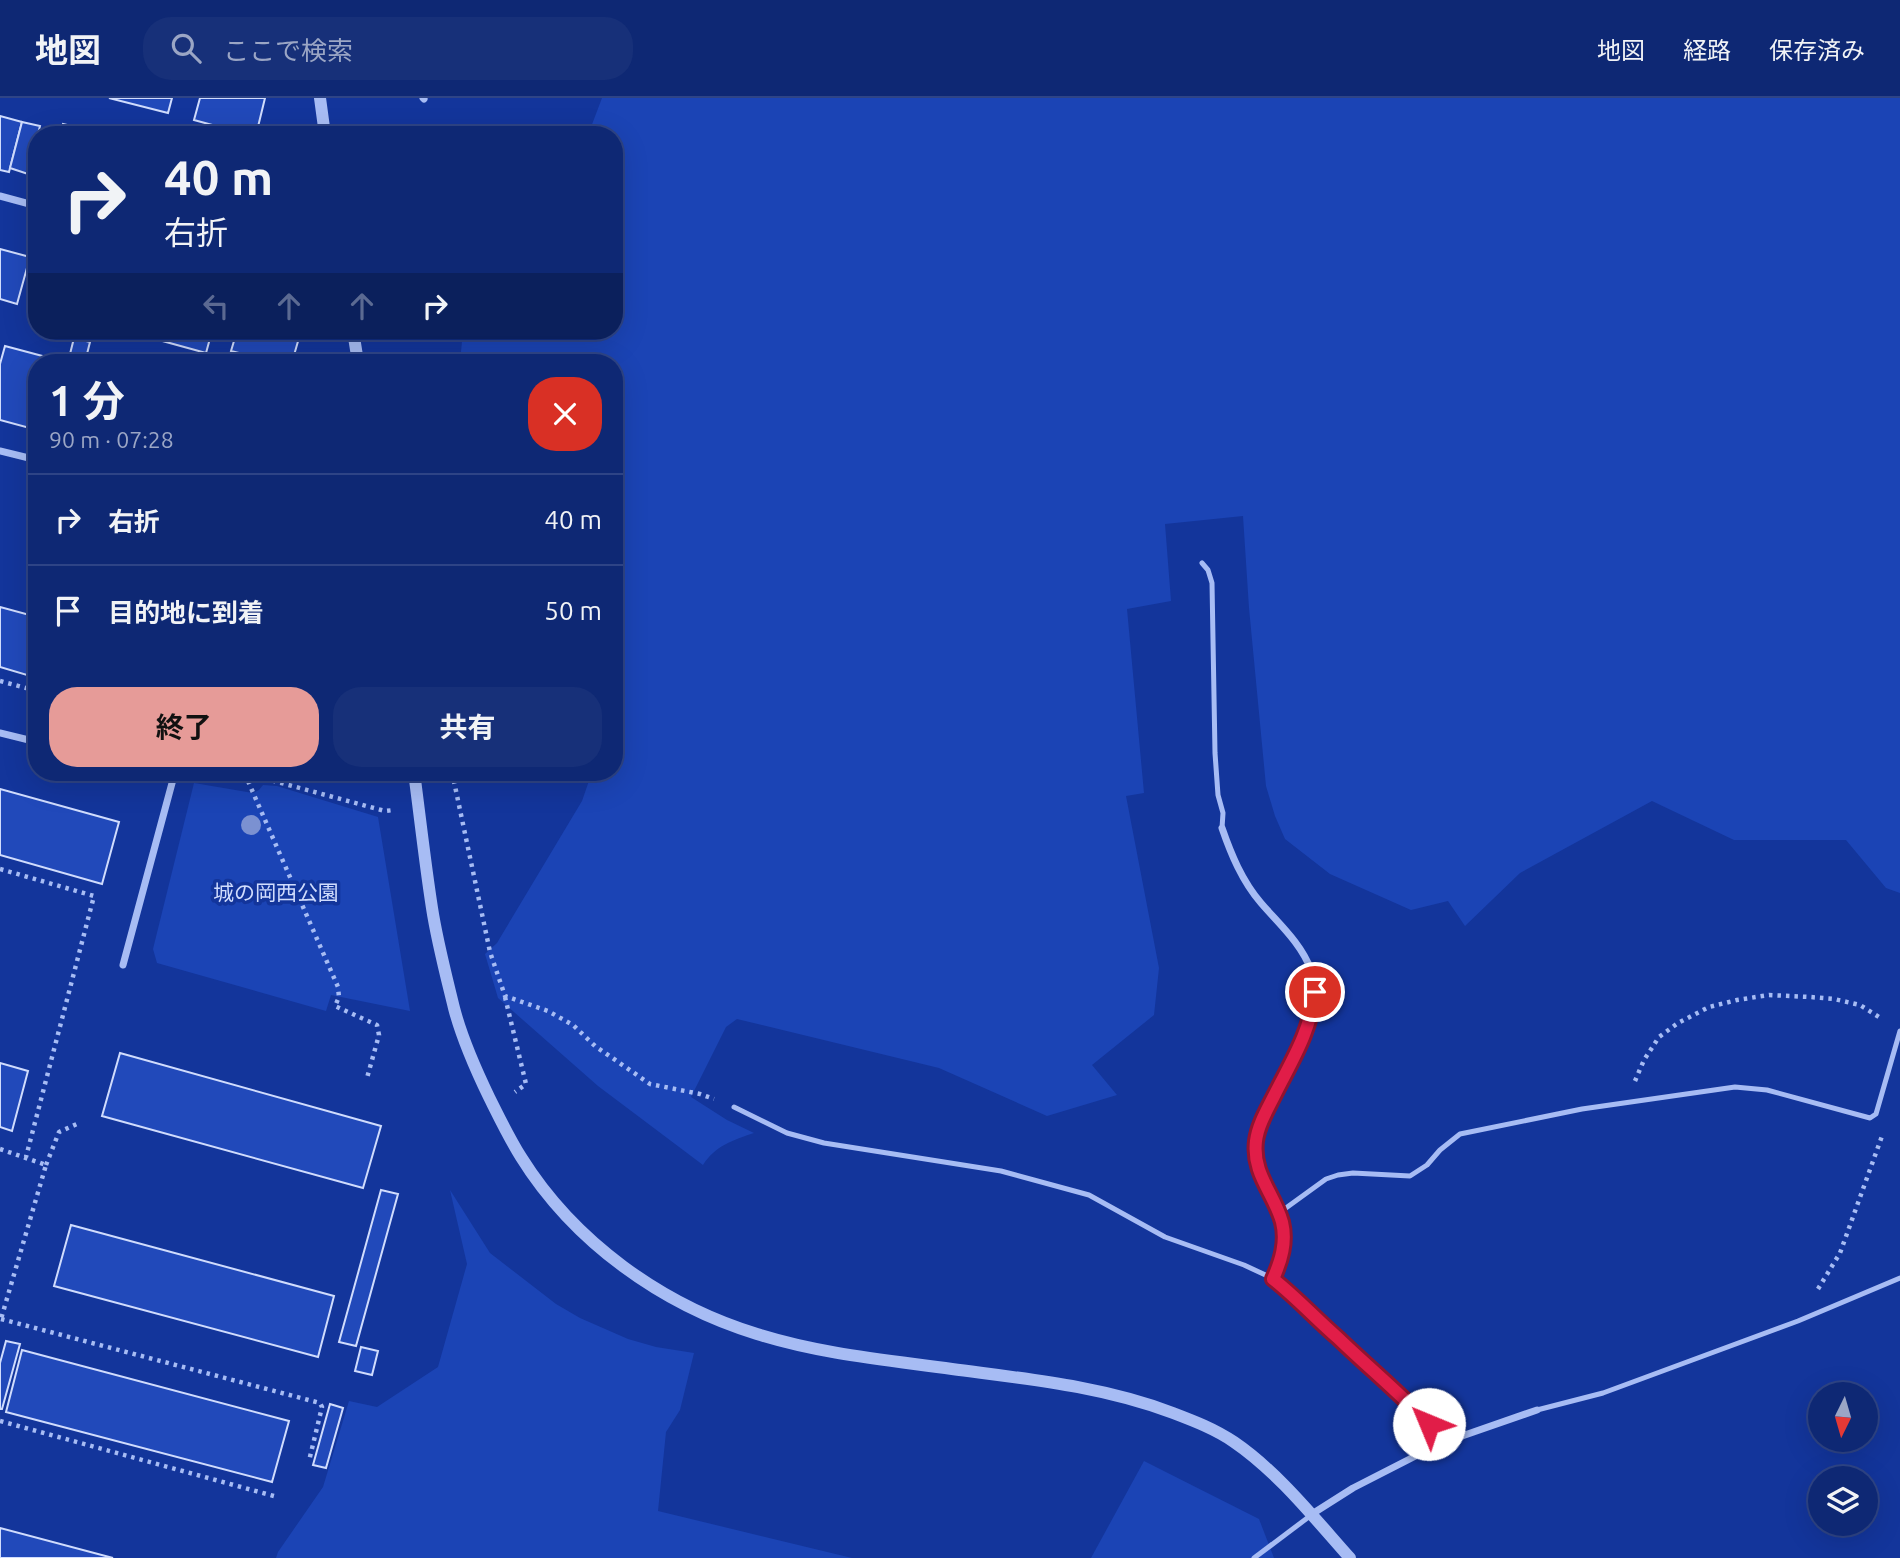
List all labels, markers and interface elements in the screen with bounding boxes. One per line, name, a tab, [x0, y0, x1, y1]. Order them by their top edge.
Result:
search box	[143, 17, 633, 80]
icon: search	[167, 29, 205, 67]
text: 地図	[35, 31, 101, 68]
text: ここで検索	[223, 36, 353, 65]
text: 地図	[1597, 37, 1645, 64]
text: 経路	[1683, 37, 1731, 64]
text: 保存済み	[1769, 37, 1865, 64]
text: 40 m	[164, 149, 273, 204]
icon: right	[49, 154, 140, 245]
text: 右折	[164, 214, 228, 250]
icon: left	[197, 287, 235, 325]
icon: ahead	[270, 287, 308, 325]
icon: ahead	[343, 287, 381, 325]
icon: right	[416, 287, 454, 325]
text: 1 分	[49, 377, 125, 424]
button: close	[528, 377, 602, 451]
text: 90 m · 07:28	[49, 427, 174, 452]
icon: right	[49, 501, 87, 539]
text: 40 m	[544, 505, 602, 534]
text: 右折	[108, 507, 160, 536]
icon: arrive	[49, 592, 87, 630]
text: 50 m	[544, 596, 602, 625]
text: 目的地に到着	[108, 598, 264, 627]
button: 終了	[49, 687, 319, 767]
button: 共有	[333, 687, 602, 767]
park label: 城の岡西公園	[213, 880, 339, 904]
pin	[1285, 962, 1345, 1022]
icon: arrive	[1296, 973, 1334, 1011]
north arrow	[1808, 1382, 1878, 1452]
map controls	[1808, 1382, 1878, 1536]
position arrow	[1392, 1387, 1466, 1461]
button: layers	[1808, 1466, 1878, 1536]

